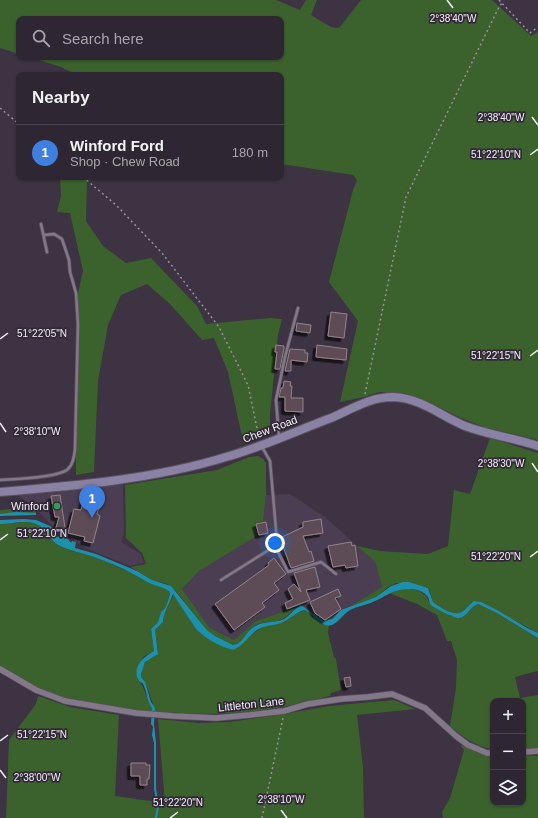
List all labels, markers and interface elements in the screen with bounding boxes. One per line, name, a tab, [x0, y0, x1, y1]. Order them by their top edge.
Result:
text: 2°38'40"W	[430, 13, 477, 24]
search box	[16, 16, 284, 60]
icon: search	[30, 27, 52, 49]
text: Search here	[62, 30, 144, 47]
text: Nearby	[32, 88, 90, 107]
text: 2°38'40"W	[478, 112, 525, 123]
text: Winford Ford	[70, 137, 164, 154]
text: 1	[41, 145, 49, 160]
text: 180 m	[232, 145, 268, 160]
text: 51°22'10"N	[471, 149, 521, 160]
text: Shop · Chew Road	[70, 154, 180, 169]
text: 51°22'05"N	[17, 328, 67, 339]
text: 51°22'15"N	[471, 350, 521, 361]
street label: Chew Road	[241, 413, 299, 445]
text: 2°38'10"W	[14, 426, 61, 437]
text: 2°38'30"W	[478, 458, 525, 469]
pin: 1	[79, 485, 105, 518]
place label: Winford	[11, 500, 49, 512]
marker: Winford	[52, 501, 62, 511]
text: 51°22'10"N	[17, 528, 67, 539]
your location	[265, 533, 285, 553]
text: 51°22'20"N	[471, 551, 521, 562]
street label: Littleton Lane	[218, 695, 284, 713]
map controls	[490, 698, 526, 806]
button: +	[490, 698, 526, 734]
text: 51°22'15"N	[17, 729, 67, 740]
button: −	[490, 734, 526, 770]
button: layers	[490, 770, 526, 806]
text: 2°38'00"W	[14, 772, 61, 783]
text: 2°38'10"W	[258, 794, 305, 805]
text: 51°22'20"N	[153, 797, 203, 808]

